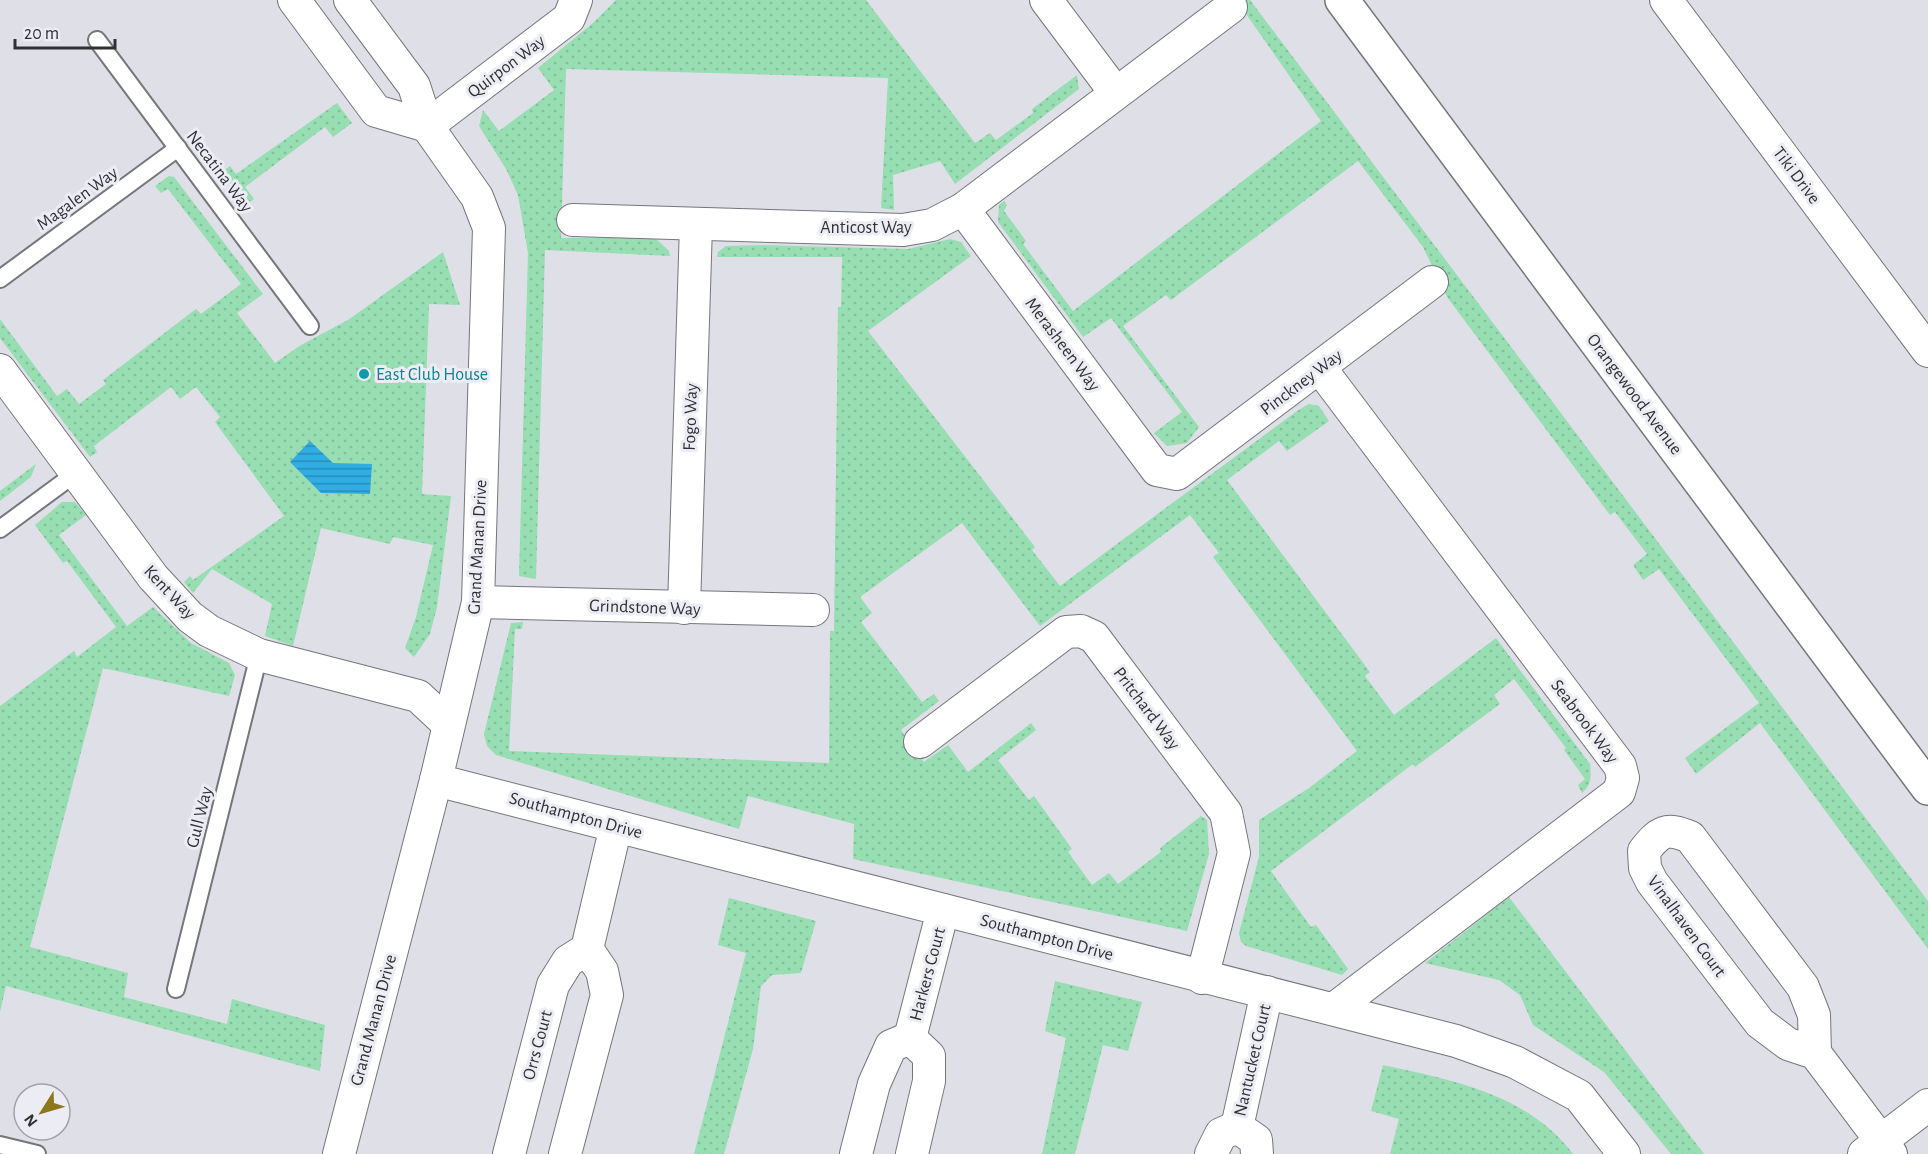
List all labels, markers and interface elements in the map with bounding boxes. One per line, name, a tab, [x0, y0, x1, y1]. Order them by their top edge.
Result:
scale bar	[15, 12, 116, 50]
text: 20 m	[24, 25, 59, 43]
street label: Quirpon Way	[465, 32, 549, 102]
street label: Necatina Way	[183, 128, 256, 216]
street label: Tiki Drive	[1769, 144, 1823, 207]
street label: Magalen Way	[34, 163, 122, 234]
street label: Anticost Way	[820, 219, 912, 237]
street label: Merasheen Way	[1021, 295, 1103, 395]
street label: Orangewood Avenue	[1583, 331, 1685, 458]
street label: Pinckney Way	[1257, 346, 1346, 419]
place label: East Club House	[376, 366, 488, 384]
marker: East Club House	[357, 367, 371, 381]
street label: Fogo Way	[681, 383, 701, 451]
street label: Grand Manan Drive	[465, 479, 491, 615]
street label: Kent Way	[140, 562, 199, 623]
street label: Grindstone Way	[589, 597, 701, 619]
street label: Pritchard Way	[1109, 664, 1183, 753]
street label: Seabrook Way	[1547, 677, 1621, 767]
street label: Gull Way	[184, 785, 216, 850]
street label: Southampton Drive	[507, 790, 644, 842]
street label: Vinalhaven Court	[1644, 873, 1729, 981]
street label: Southampton Drive	[978, 912, 1115, 964]
street label: Harkers Court	[907, 925, 949, 1023]
street label: Grand Manan Drive	[348, 953, 400, 1088]
street label: Nantucket Court	[1231, 1002, 1275, 1118]
street label: Orrs Court	[520, 1008, 556, 1082]
north arrow	[12, 1082, 72, 1142]
text: N	[21, 1111, 41, 1130]

